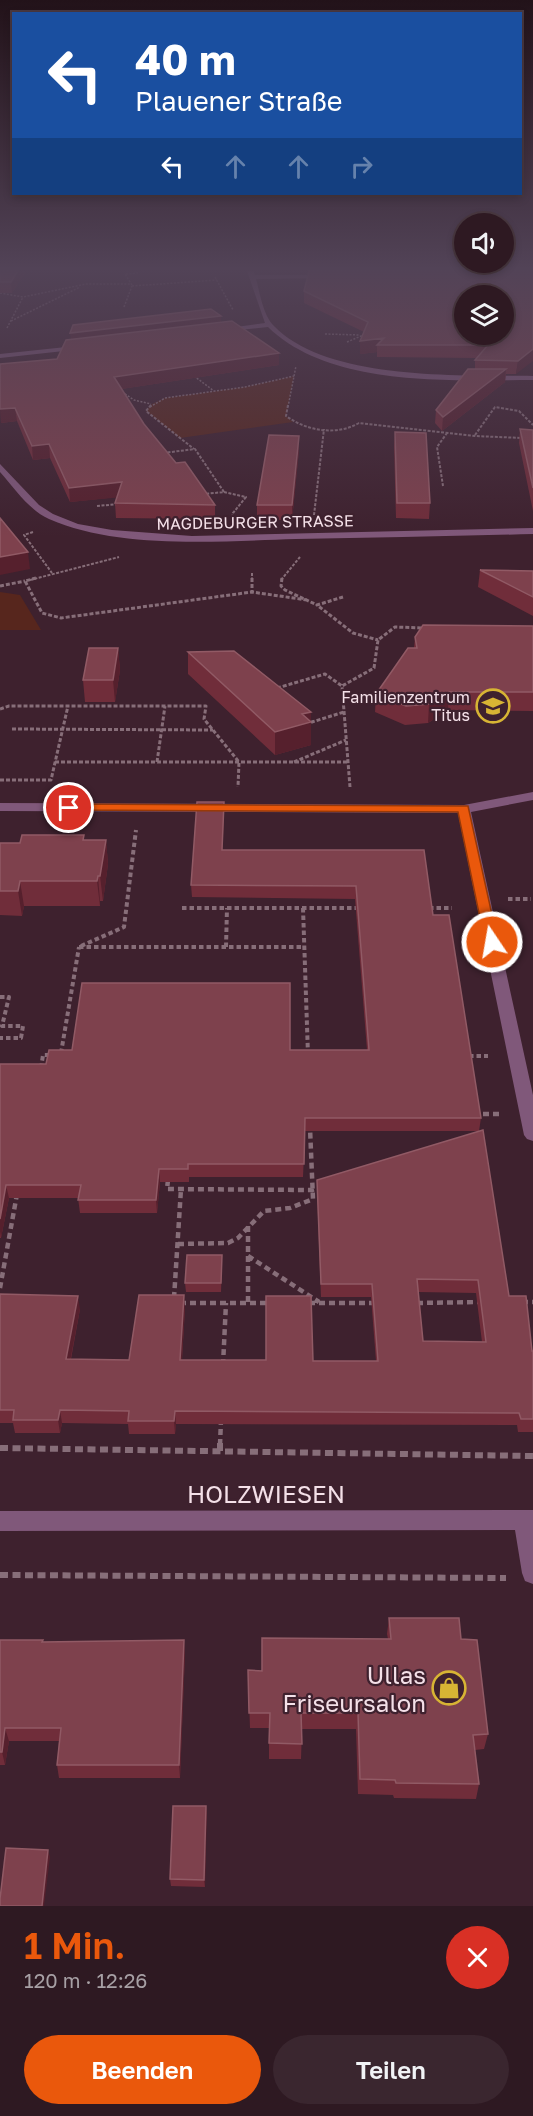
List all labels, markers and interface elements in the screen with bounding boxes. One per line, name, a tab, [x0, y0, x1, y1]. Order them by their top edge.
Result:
text: 40 m	[135, 34, 236, 84]
icon: left	[36, 36, 114, 114]
text: Plauener Straße	[135, 85, 343, 117]
icon: left	[156, 150, 189, 183]
icon: ahead	[219, 150, 252, 183]
icon: ahead	[282, 150, 315, 183]
icon: right	[345, 150, 378, 183]
map controls	[454, 213, 514, 345]
button: sound	[454, 213, 514, 273]
button: layers	[454, 285, 514, 345]
street label: MAGDEBURGER STRASSE	[156, 510, 354, 534]
place label: Familienzentrum Titus	[341, 687, 470, 725]
school or university icon: Familienzentrum Titus	[475, 688, 511, 724]
pin	[43, 782, 94, 833]
icon: arrive	[52, 791, 85, 824]
position arrow	[460, 910, 524, 974]
street label: HOLZWIESEN	[187, 1479, 345, 1508]
place label: Ullas Friseursalon	[283, 1660, 426, 1717]
shop icon: Ullas Friseursalon	[431, 1670, 467, 1706]
text: 1 Min.	[24, 1924, 125, 1967]
button: close	[446, 1926, 509, 1989]
text: 120 m · 12:26	[24, 1968, 147, 1992]
button: Beenden	[24, 2035, 261, 2104]
button: Teilen	[273, 2035, 509, 2104]

